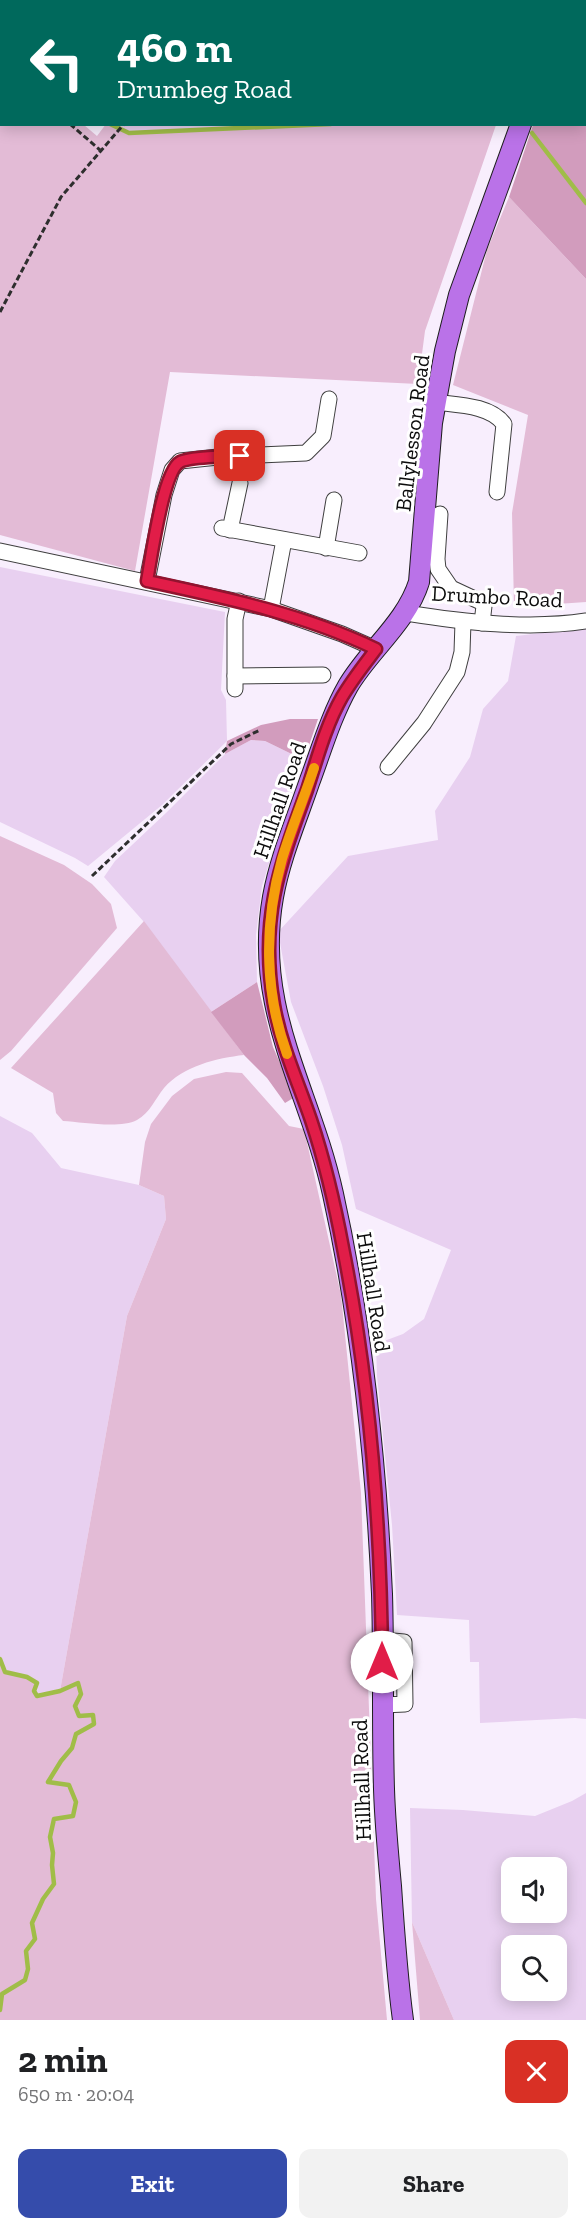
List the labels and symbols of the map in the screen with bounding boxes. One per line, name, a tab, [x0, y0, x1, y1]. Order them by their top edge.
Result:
street label: Ballylesson Road	[389, 353, 436, 513]
pin	[214, 430, 265, 481]
street label: Drumbo Road	[431, 580, 563, 613]
street label: Hillhall Road	[247, 738, 312, 862]
street label: Hillhall Road	[351, 1230, 396, 1354]
position arrow	[350, 1630, 414, 1694]
street label: Hillhall Road	[346, 1719, 377, 1841]

